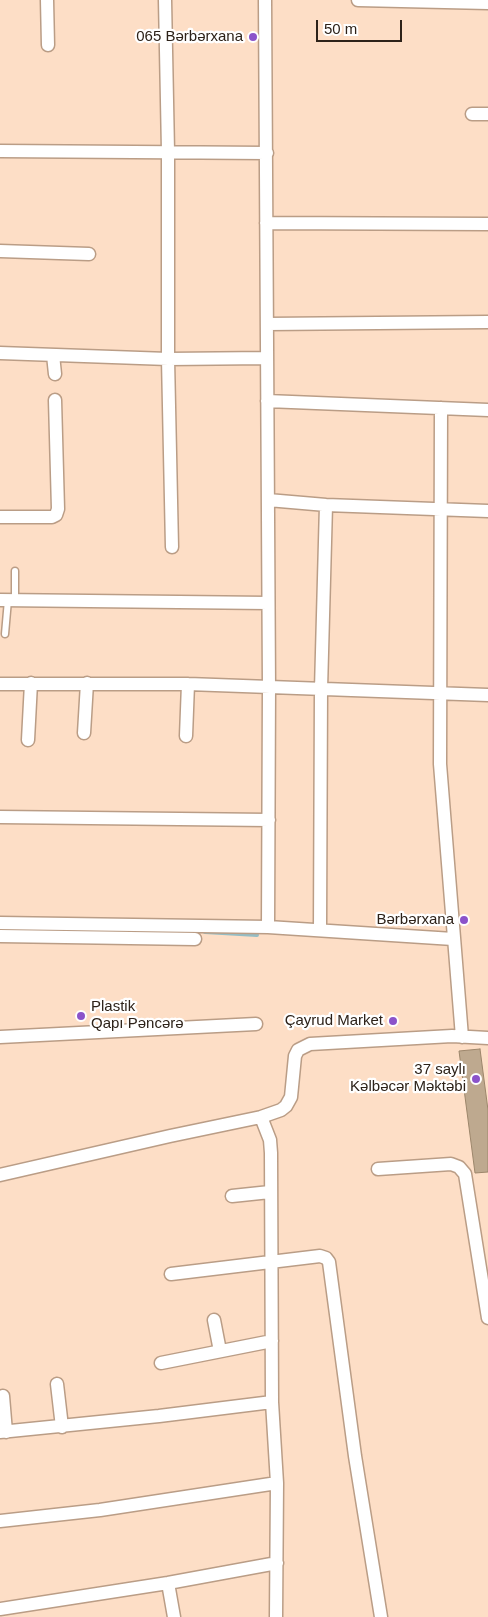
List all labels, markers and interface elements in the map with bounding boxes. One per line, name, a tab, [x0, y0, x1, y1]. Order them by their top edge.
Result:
scale bar	[318, 10, 404, 42]
text: 50 m	[324, 20, 357, 37]
place label: 065 Bərbərxana	[136, 28, 243, 46]
marker: 065 Bərbərxana	[247, 31, 259, 43]
place label: Bərbərxana	[376, 911, 454, 929]
marker: Bərbərxana	[458, 914, 470, 926]
place label: Plastik Qapı Pəncərə	[91, 998, 184, 1033]
marker: Plastik Qapı Pəncərə	[75, 1010, 87, 1022]
place label: Çayrud Market	[285, 1012, 383, 1030]
marker: Çayrud Market	[387, 1015, 399, 1027]
place label: 37 saylı Kəlbəcər Məktəbi	[350, 1061, 466, 1096]
marker: 37 saylı Kəlbəcər Məktəbi	[470, 1073, 482, 1085]

